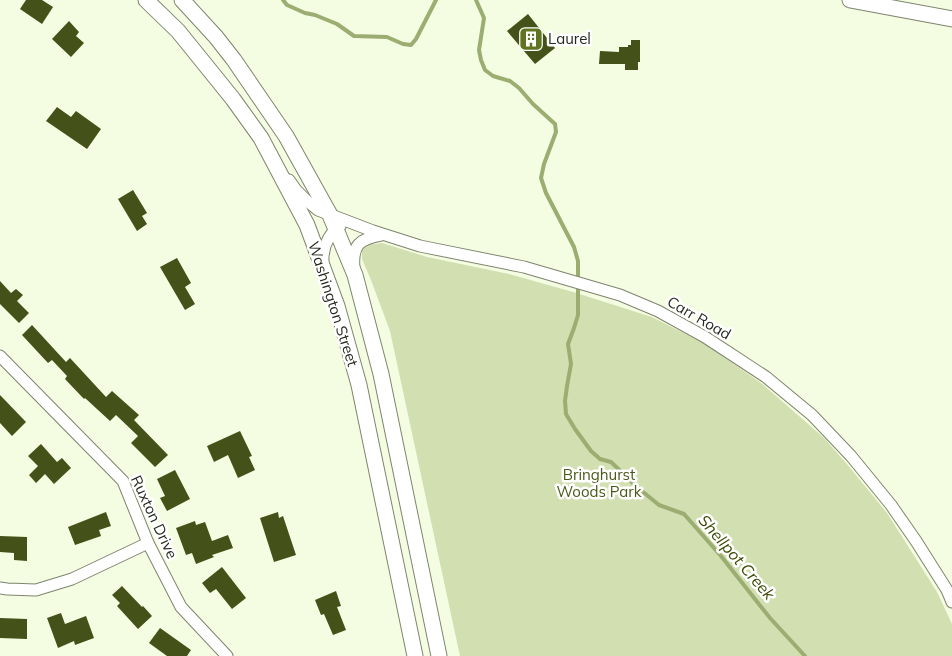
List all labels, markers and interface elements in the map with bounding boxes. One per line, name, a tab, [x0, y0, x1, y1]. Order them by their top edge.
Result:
building icon: Laurel	[518, 26, 544, 52]
place label: Laurel	[548, 29, 591, 48]
street label: Washington Street	[304, 239, 363, 369]
street label: Carr Road	[664, 292, 735, 343]
park label: Bringhurst Woods Park	[557, 465, 642, 501]
street label: Ruxton Drive	[127, 472, 182, 561]
water label: Shellpot Creek	[695, 510, 780, 604]

